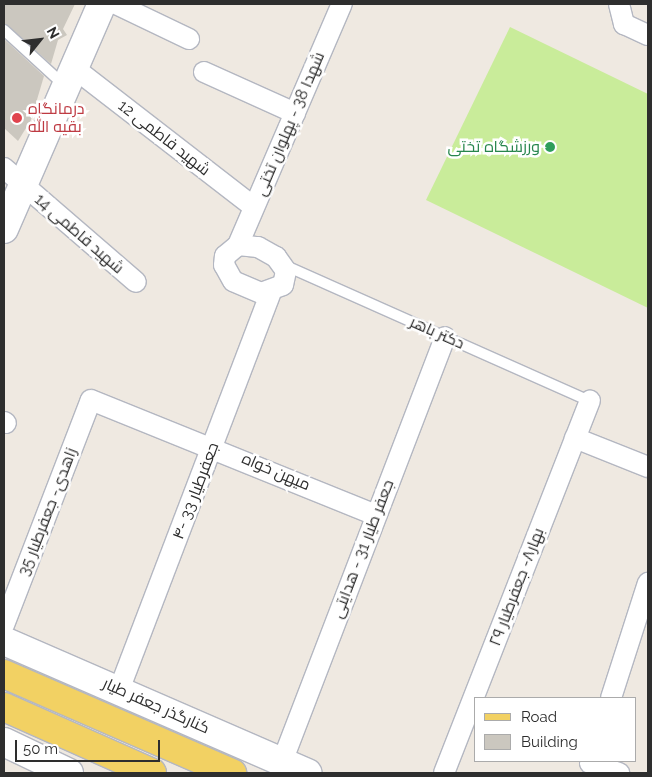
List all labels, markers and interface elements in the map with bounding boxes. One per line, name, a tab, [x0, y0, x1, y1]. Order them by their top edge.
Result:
north arrow	[15, 15, 65, 65]
text: N	[44, 24, 63, 41]
street label: شهدا 38 - پهلوان تختی	[251, 49, 329, 199]
street label: شهید فاطمی 12	[114, 96, 214, 180]
place label: درمانگاه بقیه الله	[28, 99, 85, 137]
marker: درمانگاه بقیه الله	[10, 111, 24, 125]
place label: ورزشگاه تختی	[447, 137, 540, 157]
marker: ورزشگاه تختی	[544, 141, 556, 153]
street label: شهید فاطمی 14	[30, 190, 128, 278]
street label: دکتر باهر	[407, 312, 467, 354]
street label: ۴- جعفرطیار 33	[169, 440, 223, 542]
street label: زاهدی- جعفرطیار 35	[15, 445, 81, 579]
street label: میهن خواه	[239, 449, 313, 495]
street label: جعفر طیار 31 - هدایتی	[328, 477, 398, 621]
street label: بهار۸- جعفرطیار ۲۹	[486, 525, 548, 649]
street label: کنارگذر جعفر طیار	[100, 674, 212, 738]
legend	[474, 697, 637, 762]
text: Road	[521, 708, 557, 726]
scale bar	[18, 730, 162, 762]
text: Building	[521, 733, 578, 751]
text: 50 m	[23, 740, 58, 758]

